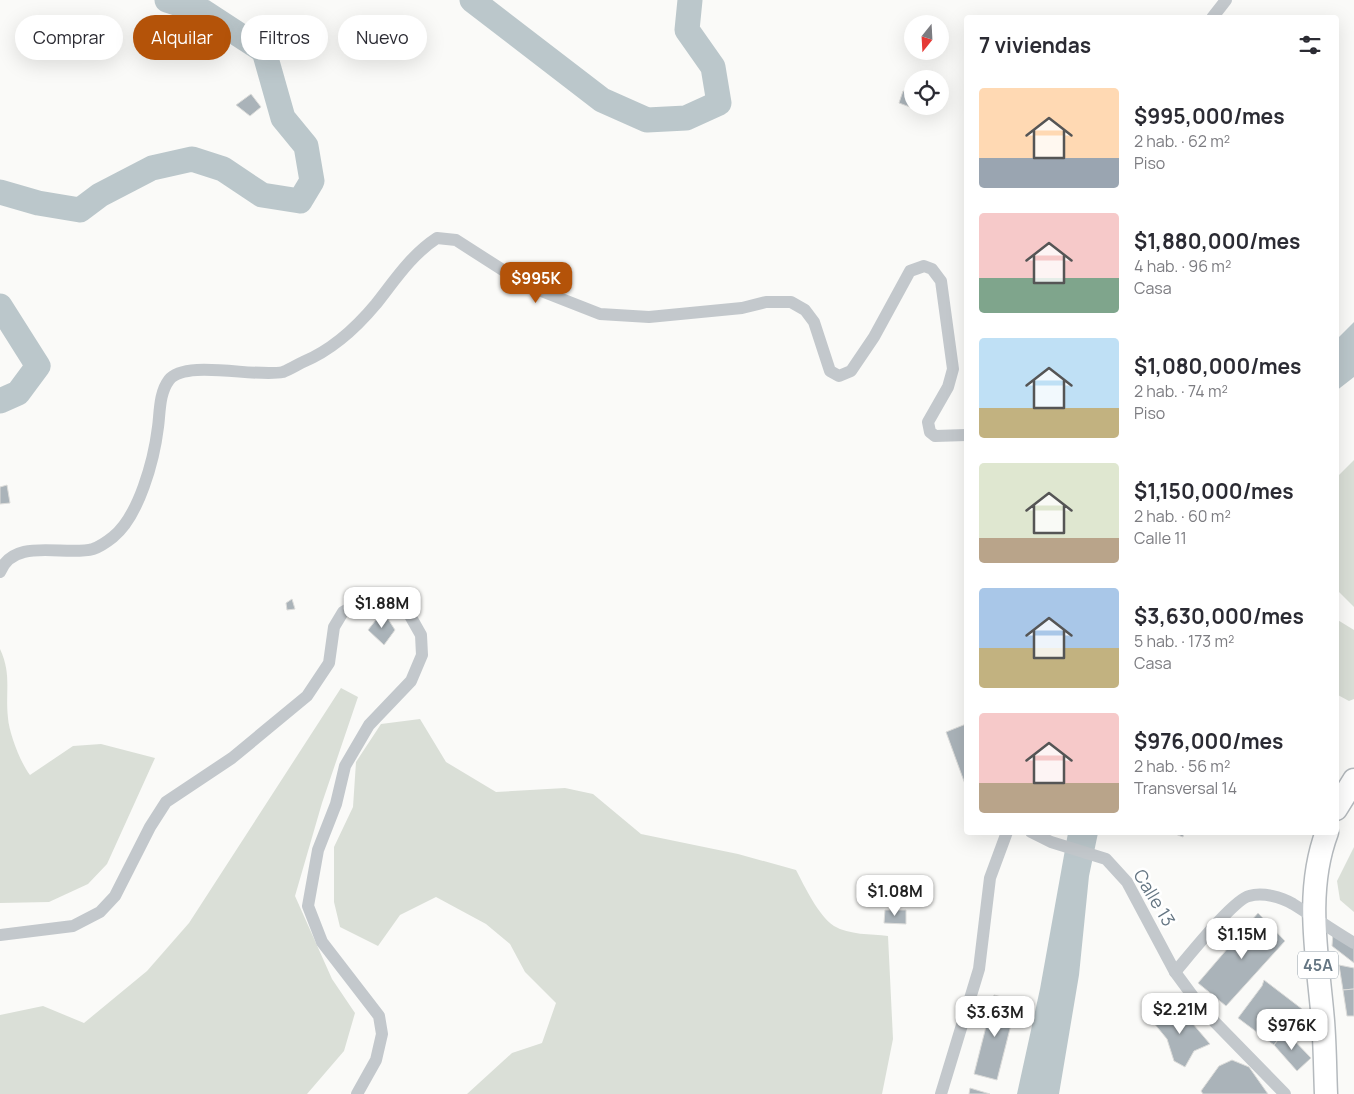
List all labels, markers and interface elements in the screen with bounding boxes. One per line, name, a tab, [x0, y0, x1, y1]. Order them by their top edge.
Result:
chip: Comprar	[15, 15, 123, 60]
chip: Alquilar	[133, 15, 231, 60]
chip: Filtros	[241, 15, 328, 60]
chip: Nuevo	[338, 15, 427, 60]
north arrow	[904, 15, 949, 60]
map controls	[904, 15, 949, 115]
text: 7 viviendas	[979, 31, 1091, 59]
icon: filters	[1296, 31, 1324, 59]
button: locate	[904, 70, 949, 115]
text: $995,000/mes	[1134, 102, 1285, 130]
icon: home	[1019, 108, 1079, 168]
text: 2 hab. · 62 m²	[1134, 130, 1230, 152]
text: Piso	[1134, 152, 1165, 174]
text: $1,880,000/mes	[1134, 227, 1300, 255]
icon: home	[1019, 233, 1079, 293]
text: 4 hab. · 96 m²	[1134, 255, 1231, 277]
pin: $995K	[501, 262, 571, 304]
text: $995K	[511, 267, 561, 289]
text: Casa	[1134, 277, 1172, 299]
text: $1,080,000/mes	[1134, 352, 1301, 380]
icon: home	[1019, 358, 1079, 418]
text: 2 hab. · 74 m²	[1134, 380, 1228, 402]
text: Piso	[1134, 402, 1165, 424]
text: $1,150,000/mes	[1134, 477, 1294, 505]
icon: home	[1019, 483, 1079, 543]
text: 2 hab. · 60 m²	[1134, 505, 1231, 527]
text: Calle 11	[1134, 527, 1187, 549]
pin: $1.88M	[341, 586, 423, 629]
text: $1.88M	[355, 592, 409, 614]
text: $3,630,000/mes	[1134, 602, 1304, 630]
icon: home	[1019, 608, 1079, 668]
text: 5 hab. · 173 m²	[1134, 630, 1234, 652]
text: Casa	[1134, 652, 1172, 674]
text: $976,000/mes	[1134, 727, 1283, 755]
icon: home	[1019, 733, 1079, 793]
text: 2 hab. · 56 m²	[1134, 755, 1230, 777]
text: Transversal 14	[1134, 777, 1237, 799]
street label: Calle 13	[1129, 865, 1181, 930]
pin: $1.08M	[854, 874, 936, 917]
text: $1.08M	[867, 880, 923, 902]
pin: $1.15M	[1201, 918, 1283, 960]
text: $1.15M	[1217, 923, 1267, 945]
road number: 45A	[1298, 952, 1338, 978]
pin: $2.21M	[1139, 992, 1221, 1035]
pin: $3.63M	[954, 996, 1036, 1038]
text: $2.21M	[1153, 998, 1207, 1020]
text: $3.63M	[966, 1001, 1024, 1023]
pin: $976K	[1257, 1008, 1327, 1051]
text: $976K	[1268, 1014, 1316, 1036]

